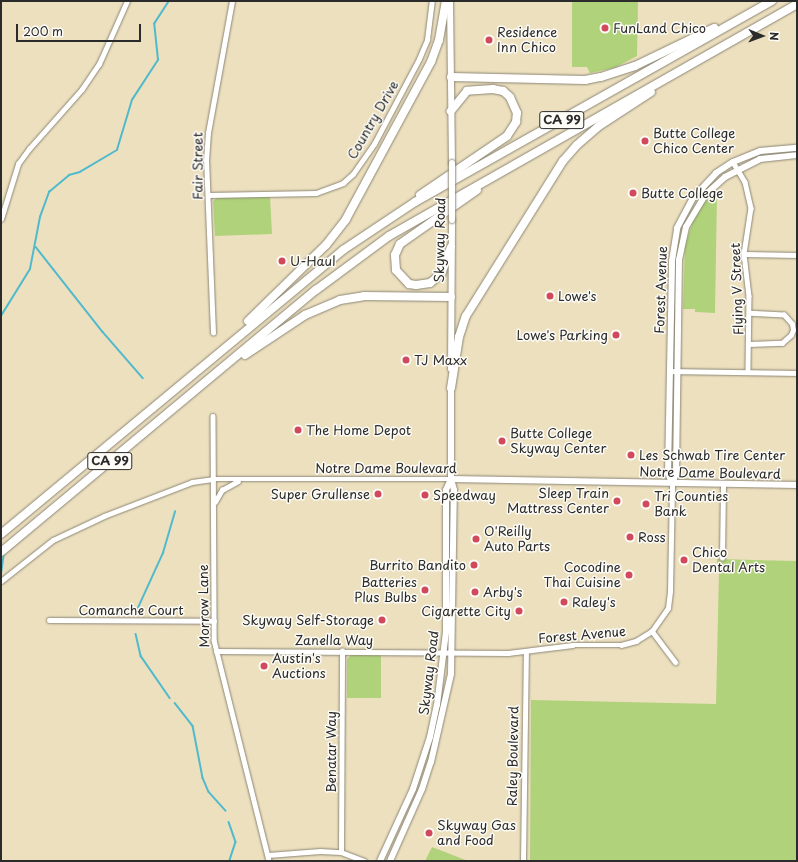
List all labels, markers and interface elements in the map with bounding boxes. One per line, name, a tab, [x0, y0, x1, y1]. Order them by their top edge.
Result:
scale bar	[18, 16, 143, 42]
north arrow	[742, 16, 782, 56]
place label: FunLand Chico	[613, 20, 706, 36]
text: 200 m	[23, 22, 63, 40]
marker: FunLand Chico	[600, 23, 610, 33]
place label: Residence Inn Chico	[497, 25, 557, 56]
text: N	[766, 32, 783, 41]
marker: Residence Inn Chico	[484, 35, 494, 45]
street label: Country Drive	[344, 78, 402, 162]
road number: CA 99	[539, 110, 585, 130]
place label: Butte College Chico Center	[653, 126, 736, 157]
street label: Fair Street	[190, 132, 206, 200]
marker: Butte College Chico Center	[640, 136, 650, 146]
place label: Butte College	[641, 185, 724, 201]
marker: Butte College	[628, 188, 638, 198]
street label: Skyway Road	[431, 197, 449, 283]
street label: Flying V Street	[728, 242, 746, 336]
street label: Forest Avenue	[652, 246, 670, 334]
place label: U-Haul	[290, 253, 336, 269]
marker: U-Haul	[277, 256, 287, 266]
place label: Lowe's	[558, 288, 596, 304]
marker: Lowe's	[545, 291, 555, 301]
place label: Lowe's Parking	[517, 327, 608, 343]
marker: Lowe's Parking	[611, 330, 621, 340]
place label: TJ Maxx	[414, 352, 468, 368]
marker: TJ Maxx	[401, 355, 411, 365]
place label: The Home Depot	[306, 422, 412, 438]
marker: The Home Depot	[293, 425, 303, 435]
place label: Butte College Skyway Center	[510, 426, 607, 457]
marker: Butte College Skyway Center	[497, 436, 507, 446]
place label: Les Schwab Tire Center	[639, 447, 788, 463]
marker: Les Schwab Tire Center	[626, 450, 636, 460]
road number: CA 99	[87, 451, 133, 471]
street label: Notre Dame Boulevard	[315, 460, 457, 476]
street label: Notre Dame Boulevard	[639, 464, 781, 482]
place label: Super Grullense	[269, 486, 370, 502]
place label: Sleep Train Mattress Center	[506, 486, 609, 517]
place label: Speedway	[433, 487, 496, 503]
marker: Super Grullense	[373, 489, 383, 499]
place label: Tri Counties Bank	[654, 489, 729, 520]
marker: Speedway	[420, 490, 430, 500]
marker: Sleep Train Mattress Center	[612, 496, 622, 506]
marker: Tri Counties Bank	[641, 499, 651, 509]
place label: O'Reilly Auto Parts	[484, 524, 552, 555]
place label: Ross	[638, 529, 666, 545]
marker: Ross	[625, 532, 635, 542]
marker: O'Reilly Auto Parts	[471, 534, 481, 544]
place label: Chico Dental Arts	[692, 545, 766, 576]
marker: Chico Dental Arts	[679, 555, 689, 565]
place label: Burrito Bandito	[369, 557, 466, 573]
marker: Burrito Bandito	[469, 560, 479, 570]
place label: Cocodine Thai Cuisine	[544, 560, 621, 591]
street label: Morrow Lane	[195, 564, 213, 648]
marker: Cocodine Thai Cuisine	[624, 570, 634, 580]
place label: Batteries Plus Bulbs	[354, 575, 417, 606]
place label: Arby's	[483, 584, 523, 600]
marker: Batteries Plus Bulbs	[420, 585, 430, 595]
marker: Arby's	[470, 587, 480, 597]
place label: Raley's	[572, 594, 616, 610]
marker: Raley's	[559, 597, 569, 607]
street label: Comanche Court	[78, 602, 184, 618]
place label: Cigarette City	[421, 603, 511, 619]
marker: Cigarette City	[514, 606, 524, 616]
place label: Skyway Self-Storage	[242, 612, 374, 628]
marker: Skyway Self-Storage	[377, 615, 387, 625]
street label: Forest Avenue	[538, 623, 626, 647]
street label: Skyway Road	[416, 630, 442, 716]
street label: Zanella Way	[295, 632, 373, 648]
place label: Austin's Auctions	[272, 651, 326, 682]
marker: Austin's Auctions	[259, 661, 269, 671]
street label: Raley Boulevard	[504, 705, 522, 807]
street label: Benatar Way	[323, 710, 339, 794]
place label: Skyway Gas and Food	[437, 818, 515, 849]
marker: Skyway Gas and Food	[424, 828, 434, 838]

